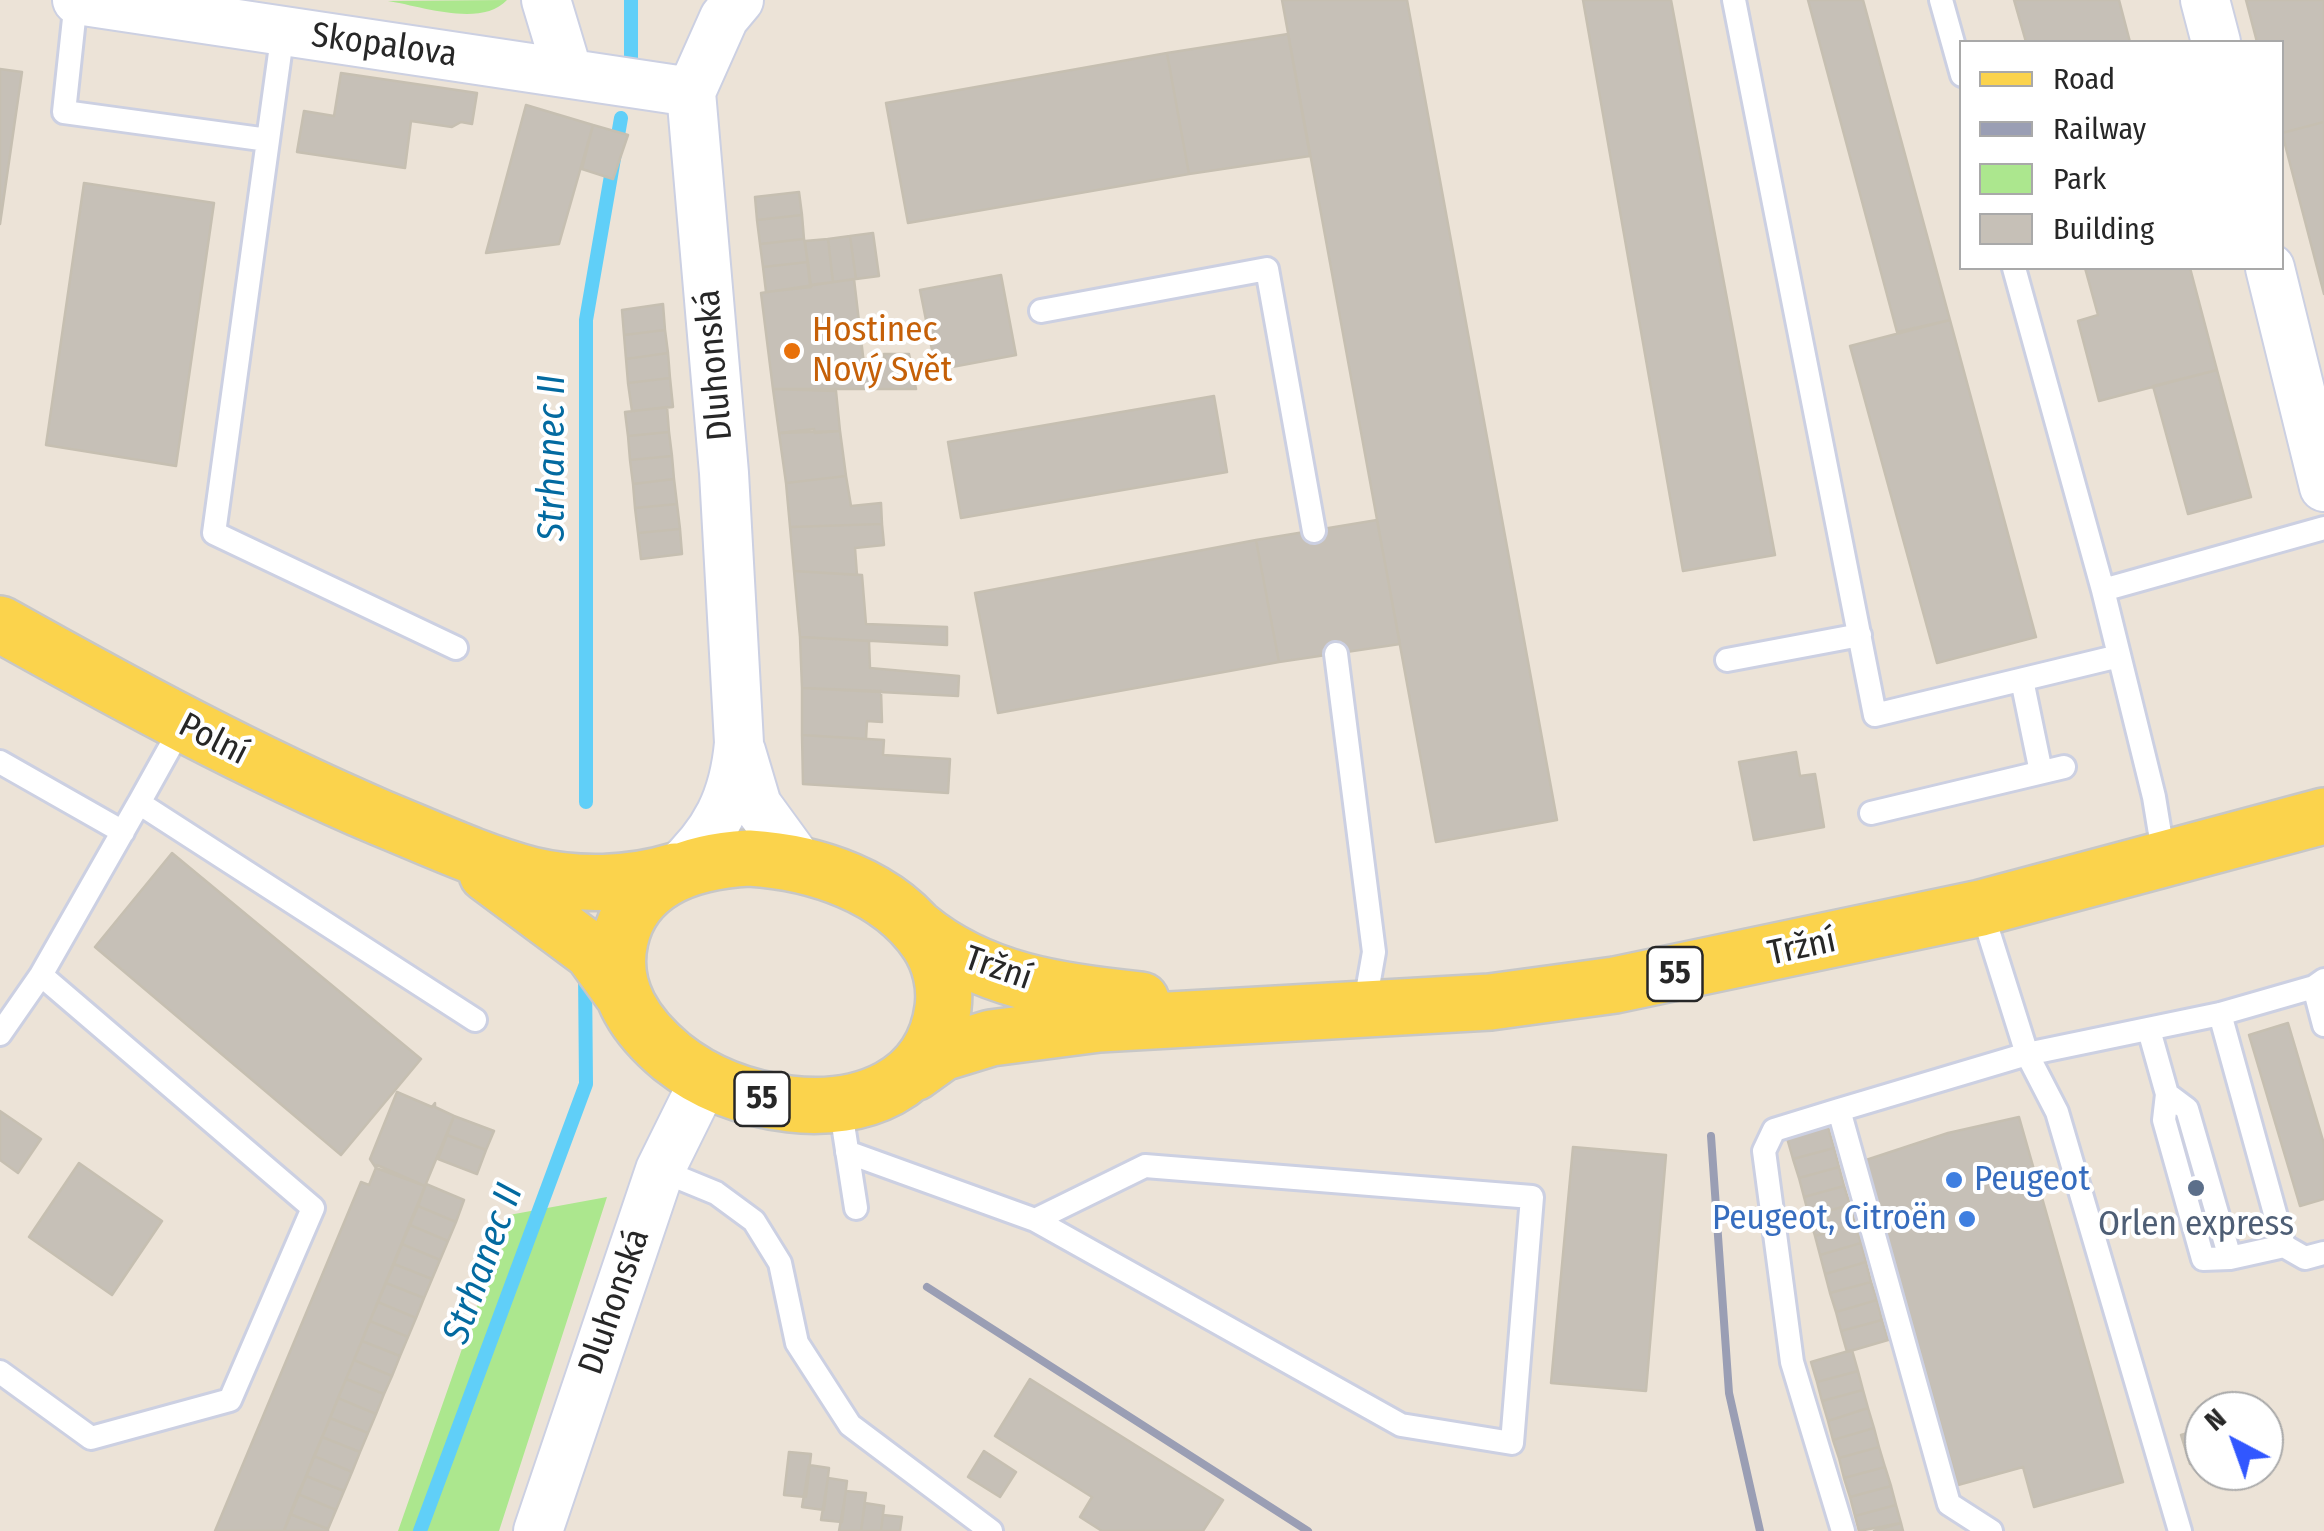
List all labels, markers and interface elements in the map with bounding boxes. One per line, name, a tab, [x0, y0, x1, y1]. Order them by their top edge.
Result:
street label: Skopalova	[309, 15, 459, 77]
legend	[1959, 40, 2284, 270]
text: Road	[2053, 61, 2115, 97]
text: Railway	[2053, 111, 2146, 147]
text: Park	[2053, 161, 2106, 197]
text: Building	[2053, 211, 2154, 247]
street label: Dluhonská	[687, 288, 743, 442]
place label: Hostinec Nový Svět	[812, 310, 952, 392]
marker: Hostinec Nový Svět	[781, 340, 803, 362]
water label: Strhanec II	[530, 375, 576, 541]
street label: Polní	[171, 705, 255, 775]
street label: Tržní	[1764, 920, 1840, 976]
street label: Tržní	[959, 938, 1037, 1000]
road number: 55	[1648, 947, 1702, 1001]
road number: 55	[734, 1072, 790, 1126]
place label: Peugeot	[1974, 1159, 2090, 1201]
marker: Peugeot	[1943, 1169, 1965, 1191]
marker: Orlen express	[2185, 1177, 2207, 1199]
water label: Strhanec II	[434, 1178, 534, 1350]
place label: Peugeot, Citroën	[1712, 1198, 1947, 1240]
place label: Orlen express	[2098, 1204, 2294, 1246]
marker: Peugeot, Citroën	[1956, 1208, 1978, 1230]
street label: Dluhonská	[571, 1224, 659, 1380]
north arrow	[2184, 1391, 2284, 1491]
text: N	[2198, 1402, 2232, 1437]

